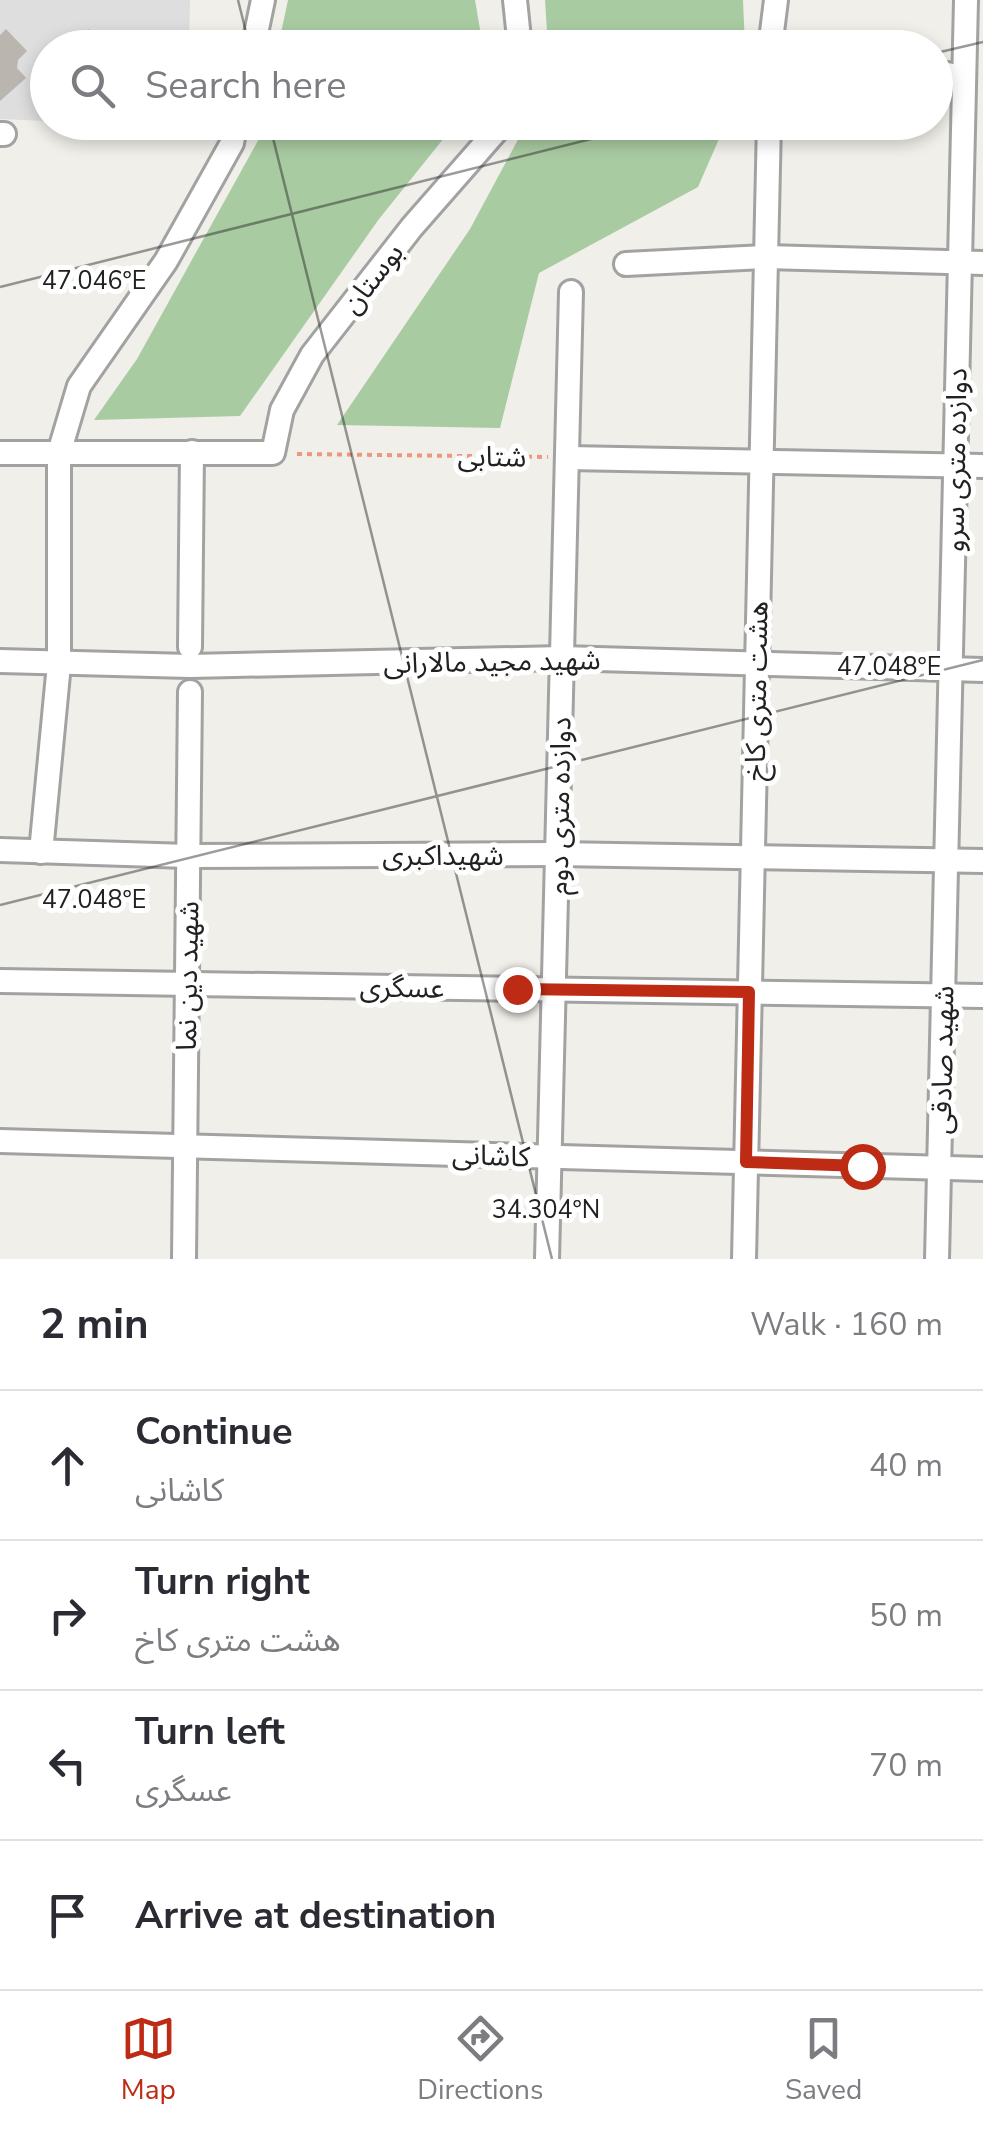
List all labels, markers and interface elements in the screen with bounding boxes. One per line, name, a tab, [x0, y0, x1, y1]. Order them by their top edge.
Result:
search box	[30, 30, 953, 140]
icon: search	[65, 58, 120, 113]
text: Search here	[145, 60, 346, 111]
street label: بوستان	[333, 235, 413, 322]
text: 47.046°E	[42, 264, 146, 298]
street label: دوازده متری سرو	[935, 368, 977, 552]
street label: شتابی	[457, 437, 527, 477]
street label: هشت متری کاخ	[736, 601, 779, 781]
street label: شهید مجید مالارانی	[383, 641, 601, 683]
text: 47.048°E	[837, 650, 941, 684]
street label: دوازده متری دوم	[539, 717, 582, 895]
street label: شهیداکبری	[382, 837, 504, 875]
text: 47.048°E	[42, 883, 146, 917]
street label: شهید دین نما	[168, 901, 208, 1051]
route end	[495, 967, 541, 1013]
street label: عسگری	[359, 968, 445, 1008]
street label: شهید صادقی	[923, 985, 963, 1135]
street label: کاشانی	[451, 1136, 531, 1176]
route start	[840, 1144, 886, 1190]
text: 34.304°N	[492, 1193, 600, 1227]
text: 2 min	[40, 1296, 149, 1353]
text: Walk · 160 m	[750, 1303, 943, 1346]
text: Continue	[135, 1406, 293, 1457]
icon: ahead	[40, 1438, 95, 1493]
text: 40 m	[869, 1444, 943, 1487]
text: کاشانی	[135, 1469, 224, 1512]
text: Turn right	[135, 1556, 310, 1607]
icon: right	[40, 1588, 95, 1643]
text: 50 m	[869, 1594, 943, 1637]
text: هشت متری کاخ	[135, 1619, 341, 1662]
text: Turn left	[135, 1706, 285, 1757]
icon: left	[40, 1738, 95, 1793]
text: 70 m	[869, 1744, 943, 1787]
text: عسگری	[135, 1769, 232, 1812]
icon: arrive	[40, 1888, 95, 1943]
text: Arrive at destination	[135, 1890, 496, 1941]
tab: Map	[121, 2011, 176, 2109]
tab: Directions	[417, 2011, 543, 2109]
tab: Saved	[785, 2011, 862, 2109]

